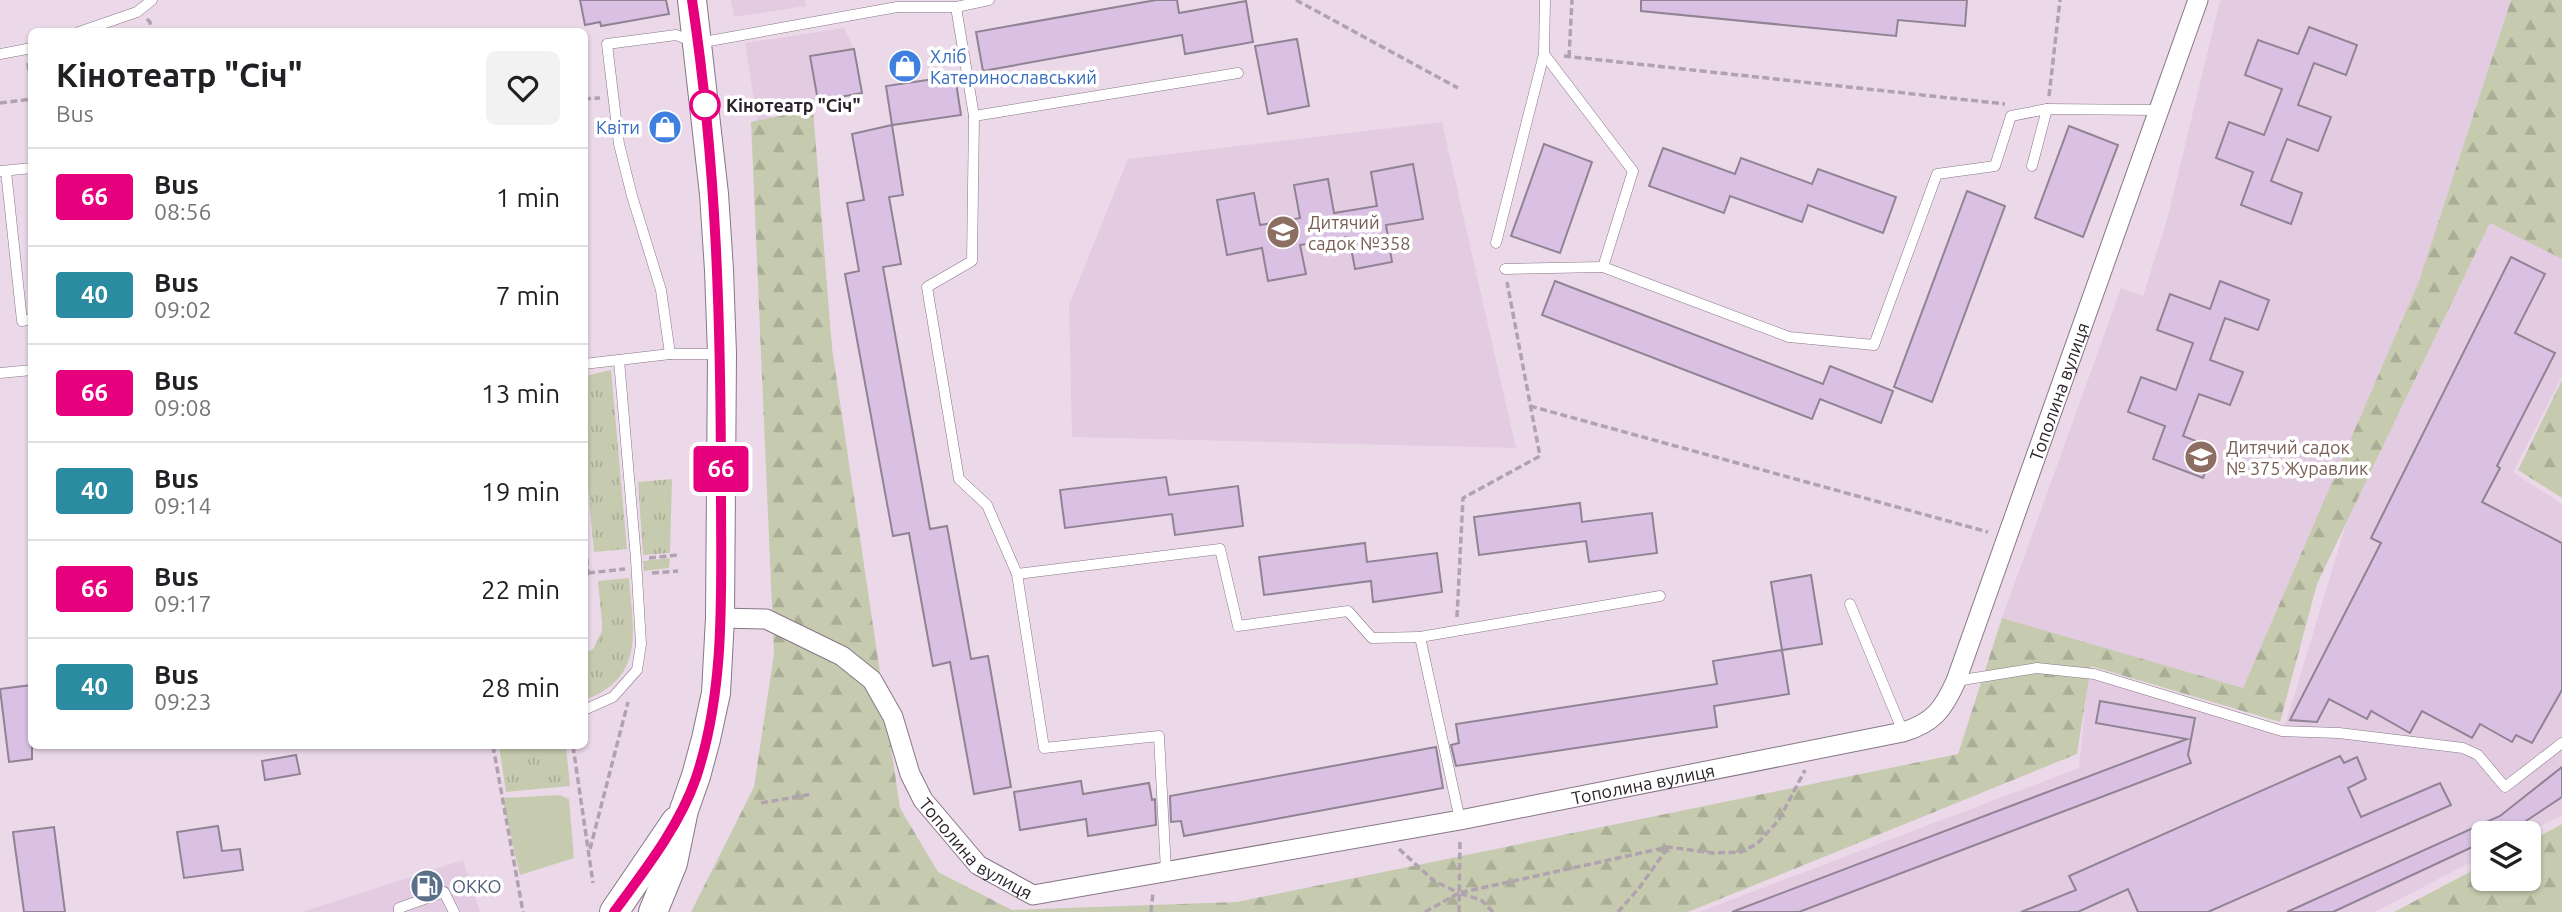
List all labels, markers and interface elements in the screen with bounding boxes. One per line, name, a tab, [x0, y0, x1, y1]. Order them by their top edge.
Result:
place label: Хліб Катеринославський	[930, 46, 1097, 87]
shop icon: Хліб Катеринославський	[886, 47, 924, 85]
button: heart	[486, 51, 560, 125]
text: Кінотеатр "Січ"	[56, 56, 303, 93]
marker: Кінотеатр "Січ"	[690, 90, 720, 120]
place label: Кінотеатр "Січ"	[726, 95, 860, 115]
text: Bus	[56, 101, 94, 126]
shop icon: Квіти	[646, 108, 684, 146]
place label: Квіти	[596, 117, 640, 137]
text: Bus	[154, 170, 199, 199]
text: 66	[81, 183, 108, 210]
text: 1 min	[496, 183, 560, 212]
text: 08:56	[154, 199, 212, 224]
place label: Дитячий садок №358	[1308, 212, 1410, 253]
school or university icon: Дитячий садок №358	[1264, 213, 1302, 251]
text: Bus	[154, 268, 199, 297]
text: 40	[81, 281, 108, 308]
text: 7 min	[496, 281, 560, 310]
text: 09:02	[154, 297, 212, 322]
street label: Тополина вулиця	[2025, 320, 2093, 463]
text: Bus	[154, 366, 199, 395]
text: 66	[81, 379, 108, 406]
text: 13 min	[481, 379, 560, 408]
text: 09:08	[154, 395, 212, 420]
place label: Дитячий садок № 375 Журавлик	[2226, 437, 2368, 478]
school or university icon: Дитячий садок № 375 Журавлик	[2182, 438, 2220, 476]
line badge: 66	[690, 446, 752, 492]
text: 66	[707, 455, 735, 482]
text: Bus	[154, 464, 199, 493]
text: 40	[81, 477, 108, 504]
text: 19 min	[481, 477, 560, 506]
text: 09:14	[154, 493, 212, 518]
text: Bus	[154, 562, 199, 591]
text: 66	[81, 575, 108, 602]
text: 22 min	[481, 575, 560, 604]
text: 09:17	[154, 591, 212, 616]
text: Bus	[154, 660, 199, 689]
text: 40	[81, 673, 108, 700]
text: 28 min	[481, 673, 560, 702]
text: 09:23	[154, 689, 212, 714]
street label: Тополина вулиця	[1570, 760, 1716, 808]
street label: Тополина вулиця	[916, 794, 1036, 903]
map controls	[2471, 821, 2541, 891]
button: layers	[2471, 821, 2541, 891]
fuel station icon: ОККО	[408, 867, 446, 905]
place label: ОККО	[452, 876, 501, 896]

